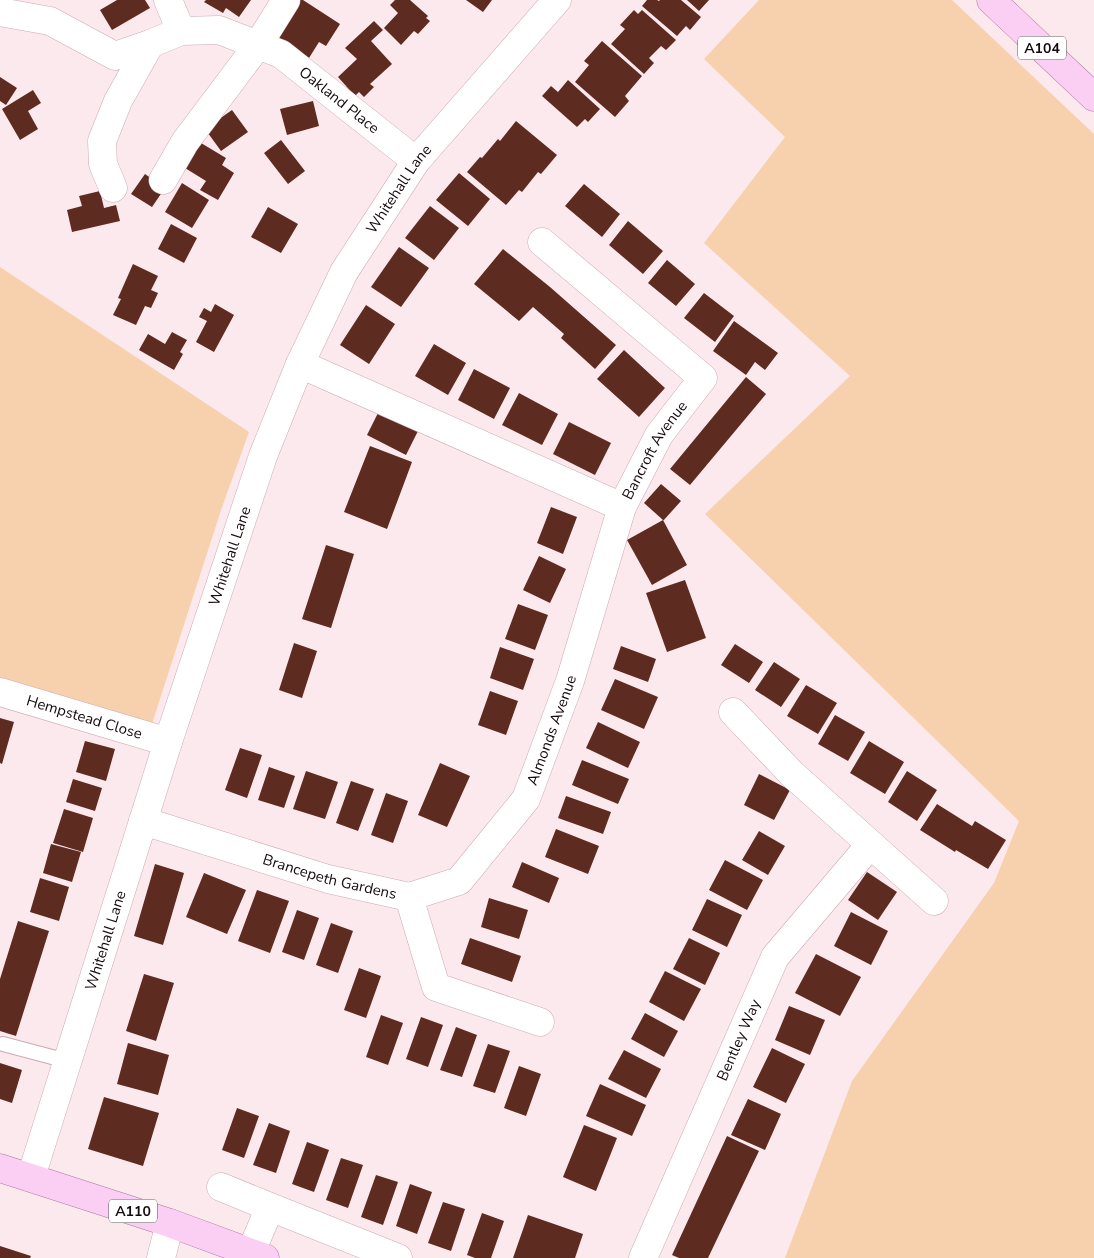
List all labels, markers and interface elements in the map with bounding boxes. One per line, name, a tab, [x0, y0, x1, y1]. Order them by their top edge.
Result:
road number: A104	[1018, 36, 1066, 59]
street label: Oakland Place	[295, 62, 384, 138]
street label: Whitehall Lane	[362, 140, 436, 237]
street label: Bancroft Avenue	[618, 397, 692, 503]
street label: Whitehall Lane	[204, 504, 256, 608]
street label: Almonds Avenue	[522, 673, 581, 788]
street label: Hempstead Close	[24, 690, 145, 744]
street label: Brancepeth Gardens	[260, 849, 398, 904]
street label: Whitehall Lane	[80, 888, 131, 993]
street label: Bentley Way	[712, 996, 765, 1084]
road number: A110	[109, 1200, 157, 1222]

